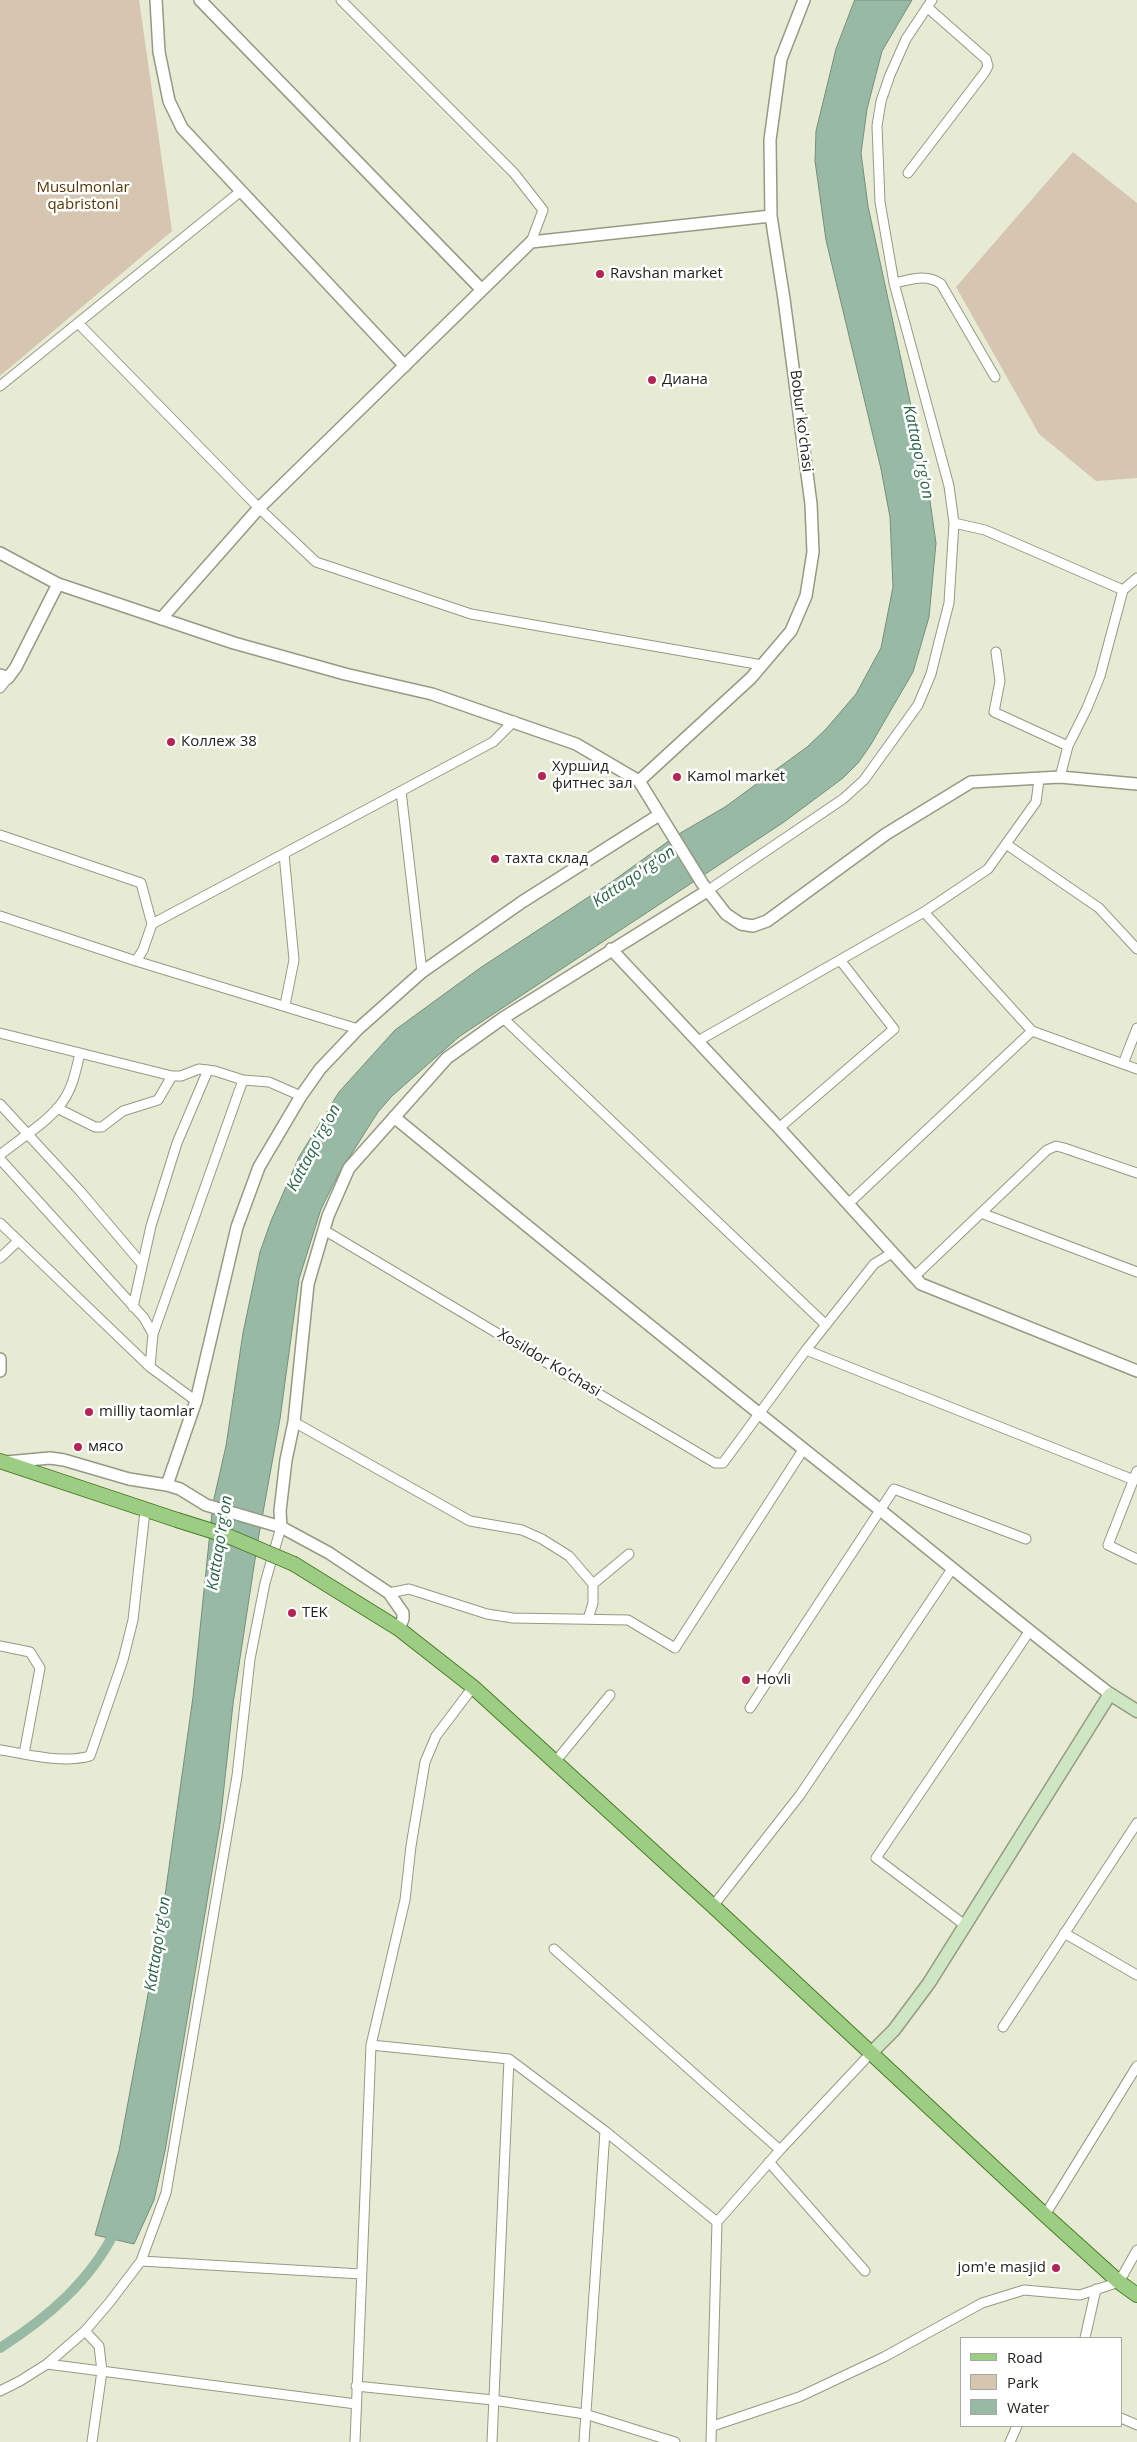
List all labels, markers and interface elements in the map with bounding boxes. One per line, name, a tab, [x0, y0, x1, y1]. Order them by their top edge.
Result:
park label: Musulmonlar qabristoni	[36, 179, 130, 214]
place label: Ravshan market	[610, 265, 723, 283]
marker: Ravshan market	[594, 268, 606, 280]
street label: Bobur ko'chasi	[786, 369, 816, 473]
place label: Диана	[662, 371, 708, 389]
marker: Диана	[646, 374, 658, 386]
water label: Kattaqo'rg'on	[899, 403, 937, 501]
place label: Коллеж 38	[181, 733, 257, 751]
marker: Коллеж 38	[165, 736, 177, 748]
place label: Хуршид фитнес зал	[552, 758, 632, 793]
place label: Kamol market	[687, 768, 785, 786]
marker: Хуршид фитнес зал	[536, 770, 548, 782]
marker: Kamol market	[671, 771, 683, 783]
water label: Kattaqo'rg'on	[589, 842, 679, 912]
place label: тахта склад	[505, 850, 588, 868]
marker: тахта склад	[489, 853, 501, 865]
water label: Kattaqo'rg'on	[283, 1101, 345, 1195]
street label: Xosildor Ko’chasi	[494, 1325, 604, 1401]
place label: milliy taomlar	[99, 1403, 194, 1421]
marker: milliy taomlar	[83, 1406, 95, 1418]
place label: мясо	[88, 1438, 124, 1456]
marker: мясо	[72, 1441, 84, 1453]
water label: Kattaqo'rg'on	[203, 1494, 237, 1592]
place label: TEK	[302, 1604, 328, 1622]
marker: TEK	[286, 1607, 298, 1619]
place label: Hovli	[756, 1671, 791, 1689]
marker: Hovli	[740, 1674, 752, 1686]
water label: Kattaqo'rg'on	[141, 1895, 175, 1993]
place label: jom'e masjid	[958, 2259, 1046, 2277]
marker: jom'e masjid	[1050, 2262, 1062, 2274]
legend	[960, 2337, 1122, 2427]
text: Road	[1007, 2347, 1043, 2367]
text: Park	[1007, 2372, 1038, 2392]
text: Water	[1007, 2397, 1049, 2417]

